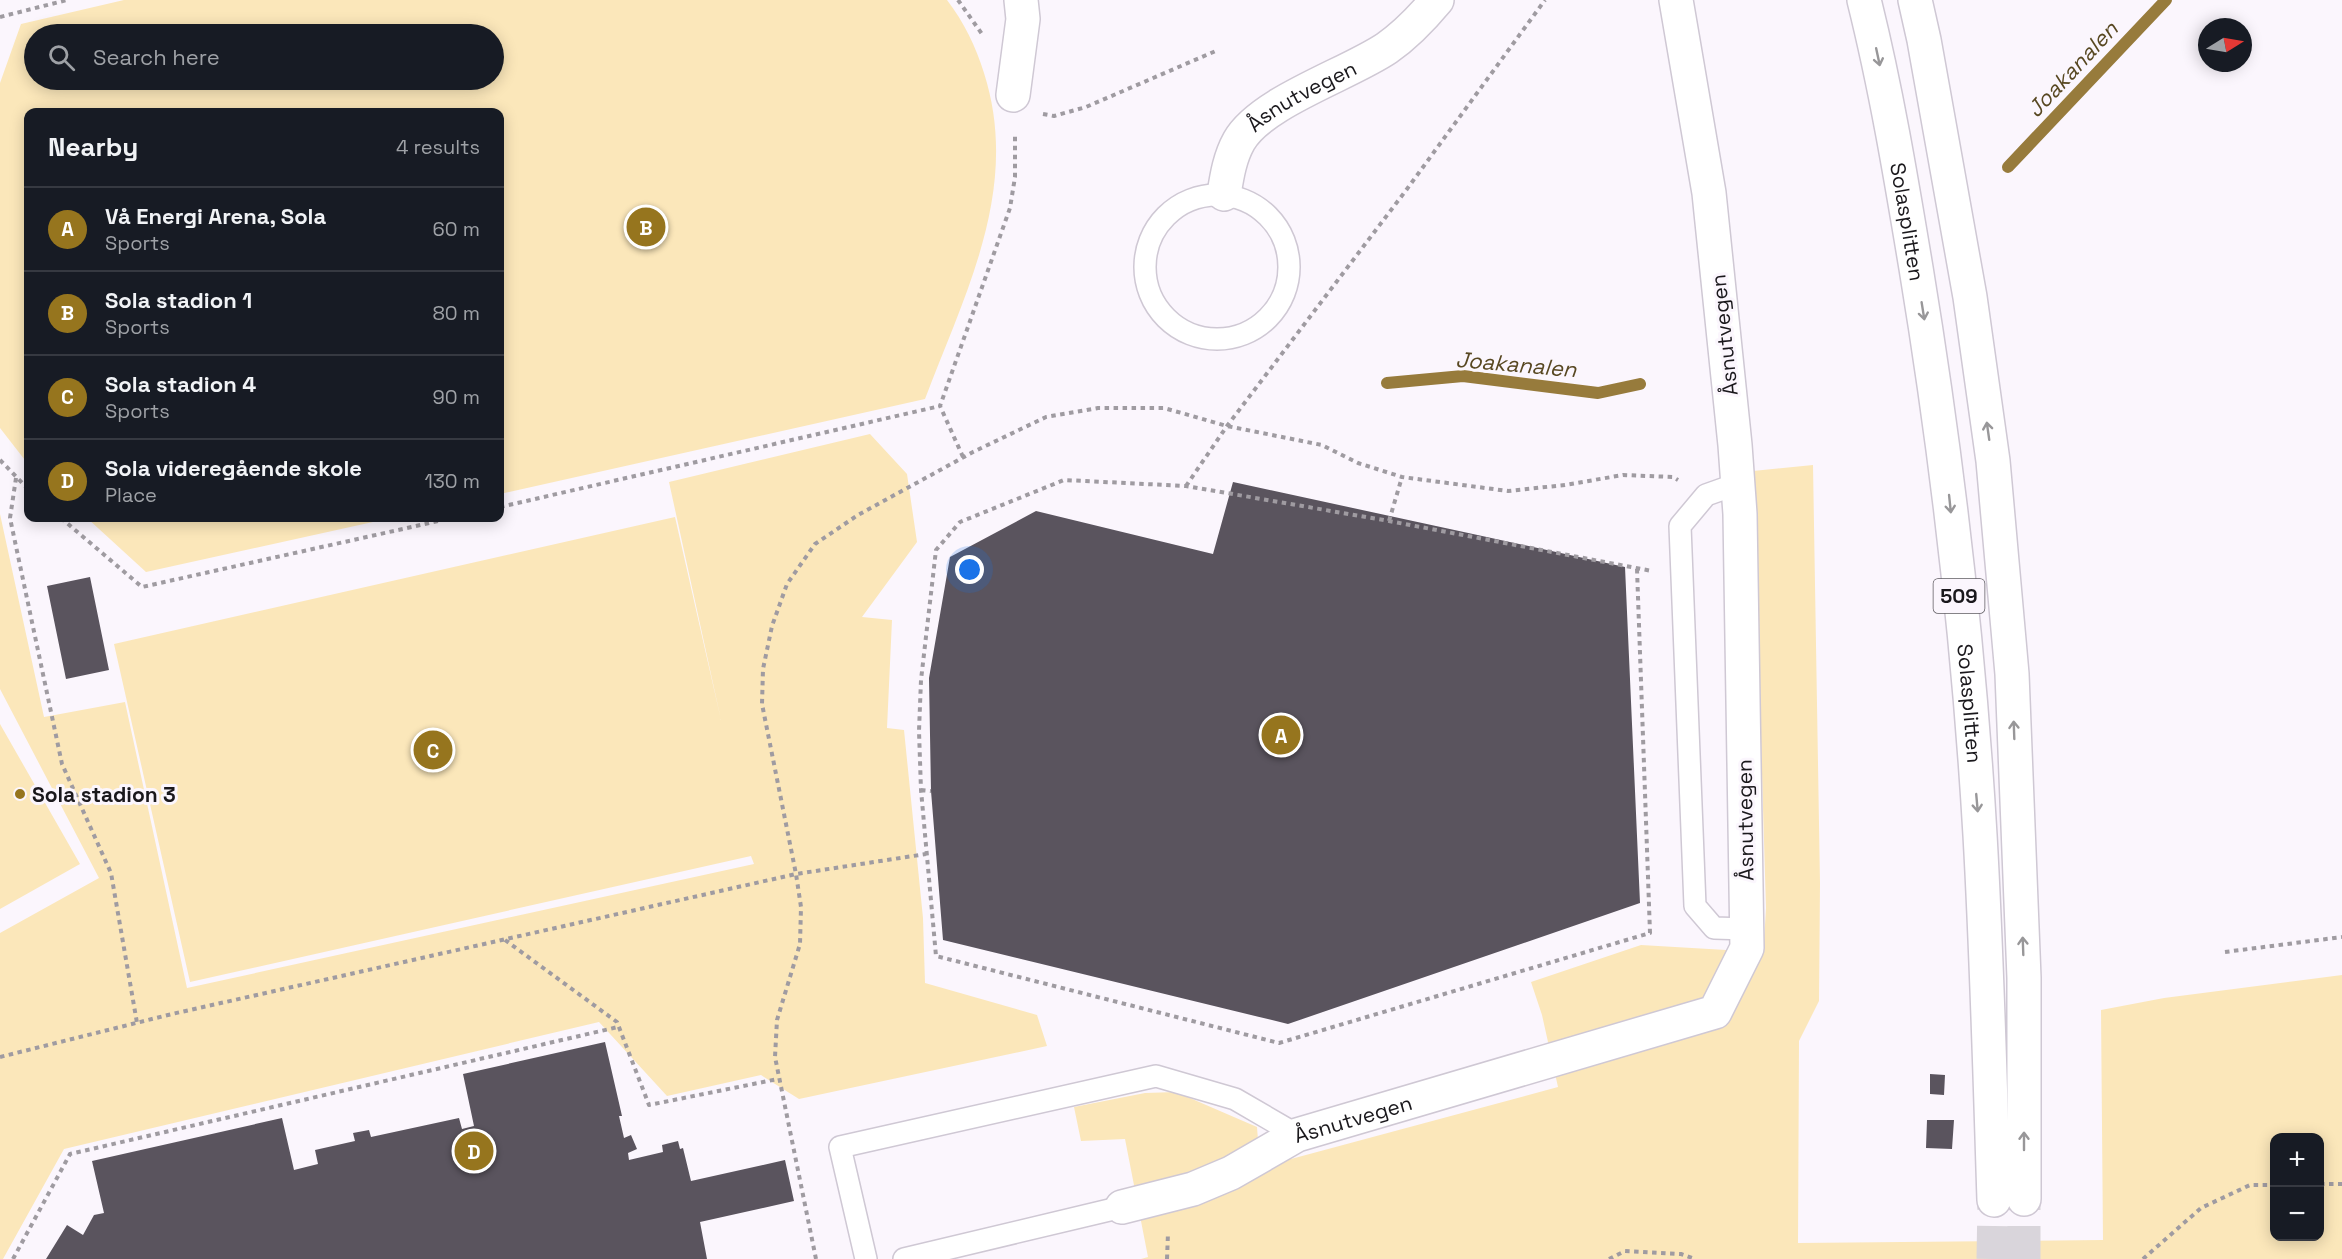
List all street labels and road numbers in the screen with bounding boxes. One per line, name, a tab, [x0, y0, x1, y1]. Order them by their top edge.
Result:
street label: Åsnutvegen	[1241, 54, 1361, 137]
street label: Solasplitten	[1885, 160, 1931, 283]
street label: Åsnutvegen	[1704, 273, 1744, 397]
road number: 509	[1934, 579, 1984, 613]
street label: Solasplitten	[1952, 643, 1989, 764]
street label: Åsnutvegen	[1730, 759, 1760, 881]
street label: Åsnutvegen	[1291, 1088, 1415, 1149]

